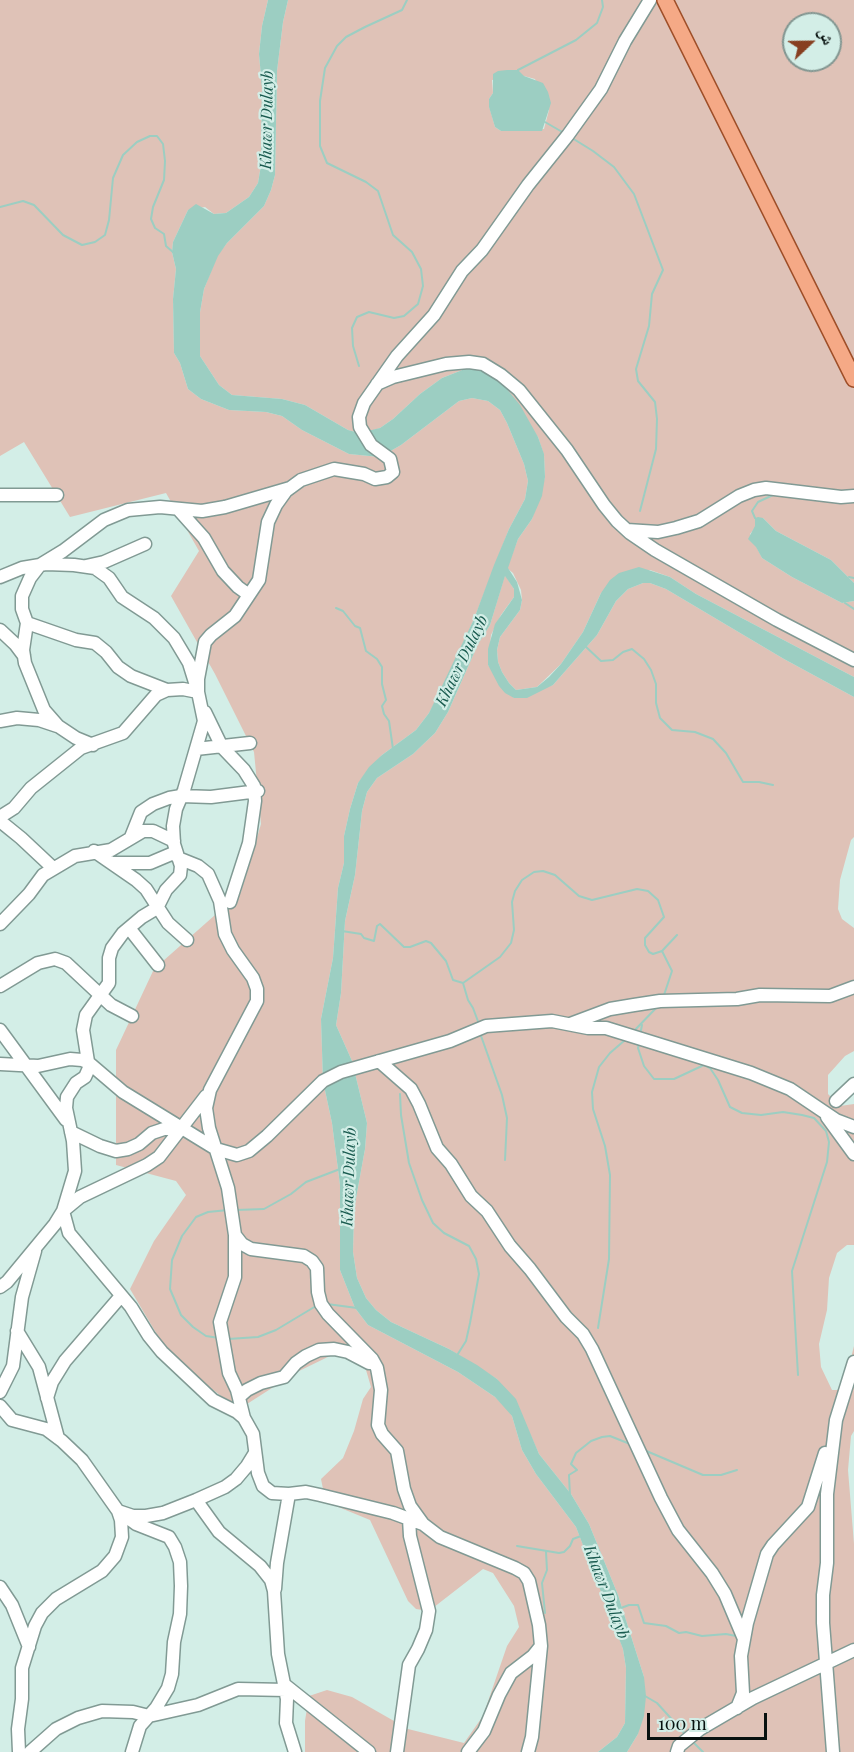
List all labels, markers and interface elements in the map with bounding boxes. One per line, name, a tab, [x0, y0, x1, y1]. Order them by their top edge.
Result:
north arrow	[782, 12, 842, 72]
text: ش	[814, 24, 840, 48]
water label: Khawr Dulayb	[257, 70, 277, 170]
water label: Khawr Dulayb	[432, 612, 492, 710]
water label: Khawr Dulayb	[338, 1127, 360, 1227]
water label: Khawr Dulayb	[579, 1542, 633, 1642]
scale bar	[650, 1701, 770, 1739]
text: 100 m	[658, 1711, 707, 1735]

